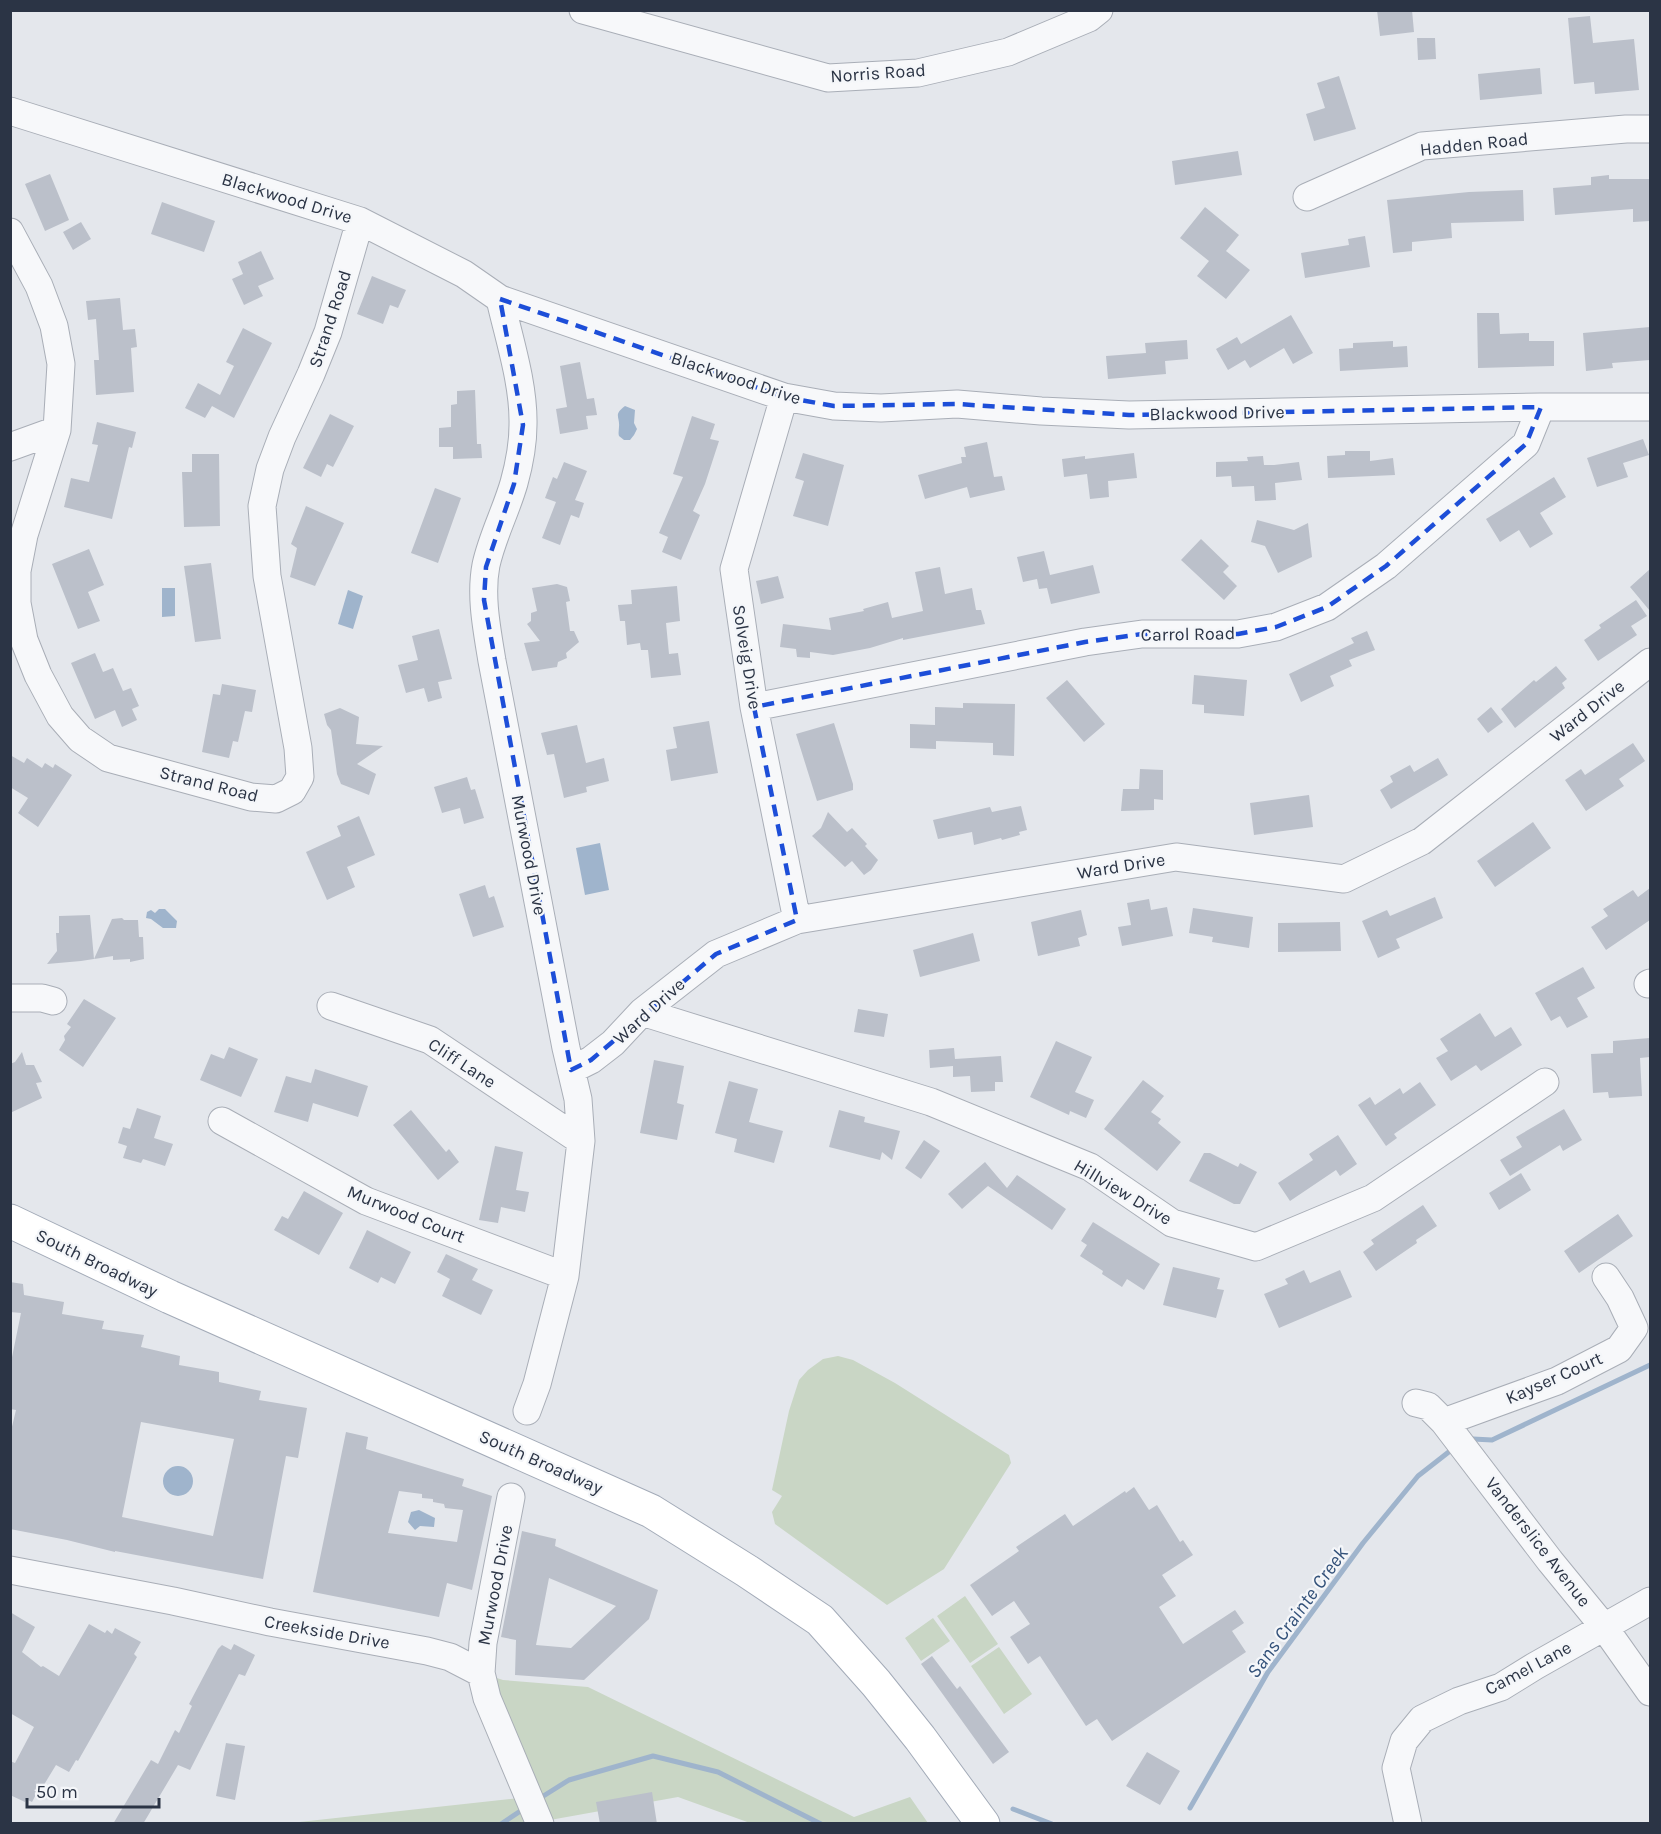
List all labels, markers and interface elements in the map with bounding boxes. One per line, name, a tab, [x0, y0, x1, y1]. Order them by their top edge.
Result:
street label: Norris Road	[829, 59, 927, 87]
street label: Hadden Road	[1419, 127, 1529, 161]
street label: Blackwood Drive	[219, 168, 355, 228]
street label: Strand Road	[304, 267, 356, 371]
street label: Blackwood Drive	[668, 347, 804, 409]
street label: Blackwood Drive	[1149, 401, 1285, 425]
street label: Solveig Drive	[728, 603, 766, 711]
street label: Carrol Road	[1141, 622, 1235, 646]
street label: Ward Drive	[1545, 675, 1629, 747]
street label: Strand Road	[157, 761, 261, 807]
street label: Murwood Drive	[507, 793, 551, 917]
street label: Ward Drive	[1075, 848, 1167, 884]
street label: Ward Drive	[609, 973, 689, 1049]
street label: Cliff Lane	[424, 1033, 500, 1093]
street label: Hillview Drive	[1070, 1154, 1176, 1230]
street label: Murwood Court	[344, 1180, 468, 1248]
street label: South Broadway	[32, 1224, 162, 1302]
street label: Kayser Court	[1502, 1347, 1606, 1409]
street label: South Broadway	[476, 1425, 607, 1499]
street label: Vanderslice Avenue	[1480, 1473, 1596, 1611]
street label: Murwood Drive	[473, 1523, 517, 1647]
water label: Sans Crainte Creek	[1242, 1541, 1353, 1682]
street label: Creekside Drive	[262, 1610, 392, 1654]
street label: Camel Lane	[1481, 1636, 1575, 1700]
scale bar	[27, 1771, 159, 1809]
text: 50 m	[36, 1781, 78, 1803]

